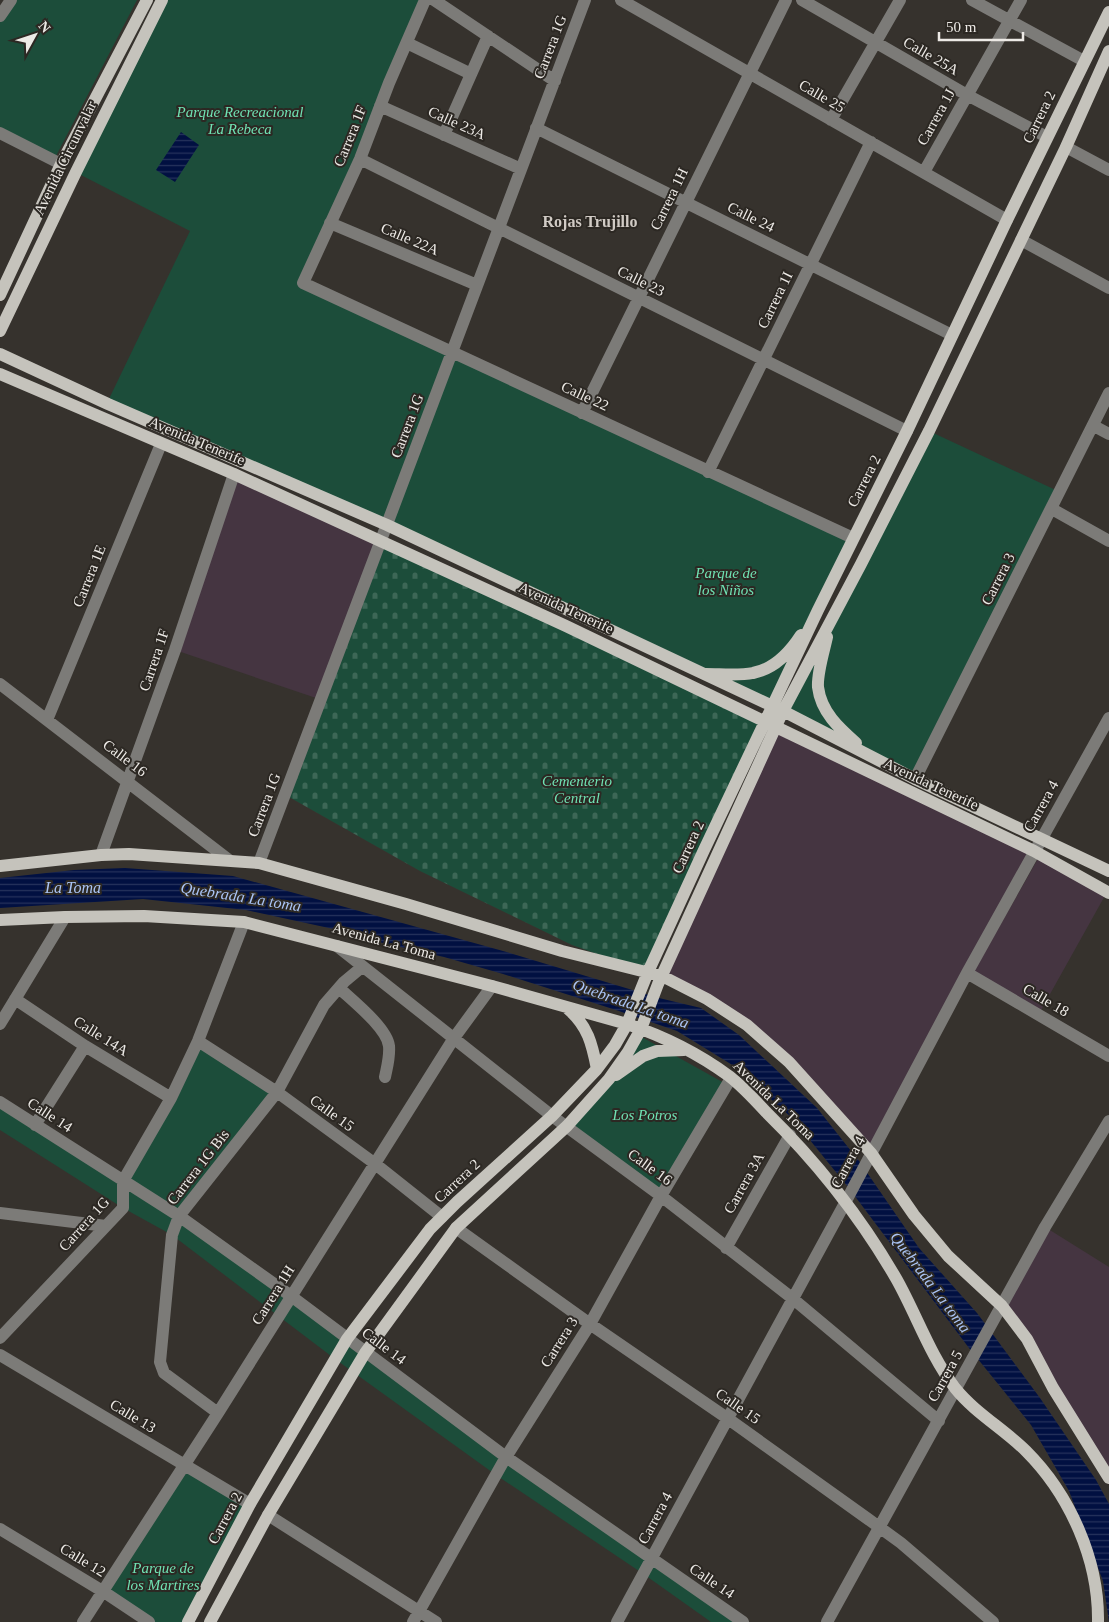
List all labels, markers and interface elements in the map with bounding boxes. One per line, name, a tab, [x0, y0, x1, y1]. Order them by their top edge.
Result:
north arrow	[10, 10, 60, 60]
scale bar	[939, 10, 1023, 42]
street label: Carrera 1G	[531, 13, 570, 81]
text: N	[36, 18, 54, 36]
text: 50 m	[946, 19, 977, 35]
street label: Calle 25A	[900, 34, 962, 78]
street label: Calle 25	[796, 76, 848, 116]
street label: Carrera 1J	[914, 86, 958, 148]
street label: Carrera 2	[1019, 88, 1059, 146]
street label: Avenida Circunvalar	[31, 99, 99, 217]
street label: Carrera 1F	[330, 103, 370, 169]
street label: Calle 23A	[426, 103, 488, 143]
park label: Parque Recreacional La Rebeca	[176, 104, 303, 137]
street label: Carrera 1H	[647, 165, 691, 233]
street label: Calle 24	[725, 199, 778, 235]
district label: Rojas Trujillo	[543, 213, 637, 231]
street label: Calle 22A	[379, 220, 441, 258]
street label: Calle 23	[615, 263, 667, 299]
street label: Carrera 1I	[754, 269, 796, 331]
street label: Calle 22	[559, 378, 611, 414]
street label: Carrera 1G	[388, 392, 427, 460]
street label: Avenida Tenerife	[146, 414, 248, 469]
street label: Carrera 2	[844, 452, 884, 510]
street label: Carrera 1E	[69, 543, 109, 609]
street label: Carrera 3	[978, 550, 1018, 608]
park label: Parque de los Niños	[694, 565, 757, 598]
street label: Avenida Tenerife	[516, 579, 616, 637]
street label: Carrera 1F	[136, 627, 172, 693]
street label: Calle 16	[100, 736, 150, 780]
street label: Avenida Tenerife	[881, 755, 981, 813]
street label: Carrera 1G	[245, 771, 284, 839]
park label: Cementerio Central	[542, 773, 612, 806]
street label: Carrera 4	[1020, 777, 1062, 834]
street label: Carrera 2	[669, 818, 707, 876]
water label: La Toma	[44, 879, 101, 896]
water label: Quebrada La toma	[179, 879, 302, 914]
street label: Avenida La Toma	[330, 919, 438, 963]
water label: Quebrada La toma	[570, 976, 691, 1031]
street label: Calle 18	[1020, 980, 1072, 1020]
street label: Calle 14A	[71, 1013, 131, 1059]
street label: Avenida La Toma	[730, 1057, 818, 1143]
street label: Calle 15	[307, 1092, 357, 1134]
street label: Calle 14	[25, 1095, 76, 1136]
park label: Los Potros	[612, 1107, 678, 1123]
street label: Carrera 1G Bis	[164, 1126, 232, 1208]
street label: Carrera 4	[828, 1133, 868, 1191]
street label: Calle 16	[625, 1146, 675, 1189]
street label: Carrera 3A	[721, 1150, 767, 1216]
street label: Carrera 2	[431, 1156, 483, 1206]
street label: Carrera 1G	[56, 1194, 112, 1254]
water label: Quebrada La toma	[887, 1229, 974, 1336]
street label: Carrera 1H	[248, 1262, 298, 1328]
street label: Carrera 3	[537, 1314, 581, 1370]
street label: Calle 14	[359, 1324, 409, 1368]
street label: Carrera 5	[924, 1348, 966, 1404]
street label: Calle 15	[713, 1385, 763, 1427]
street label: Calle 13	[107, 1396, 159, 1436]
street label: Carrera 2	[205, 1489, 245, 1547]
street label: Carrera 4	[635, 1489, 675, 1547]
street label: Calle 12	[57, 1540, 109, 1580]
park label: Parque de los Martires	[126, 1560, 200, 1593]
street label: Calle 14	[687, 1560, 738, 1602]

